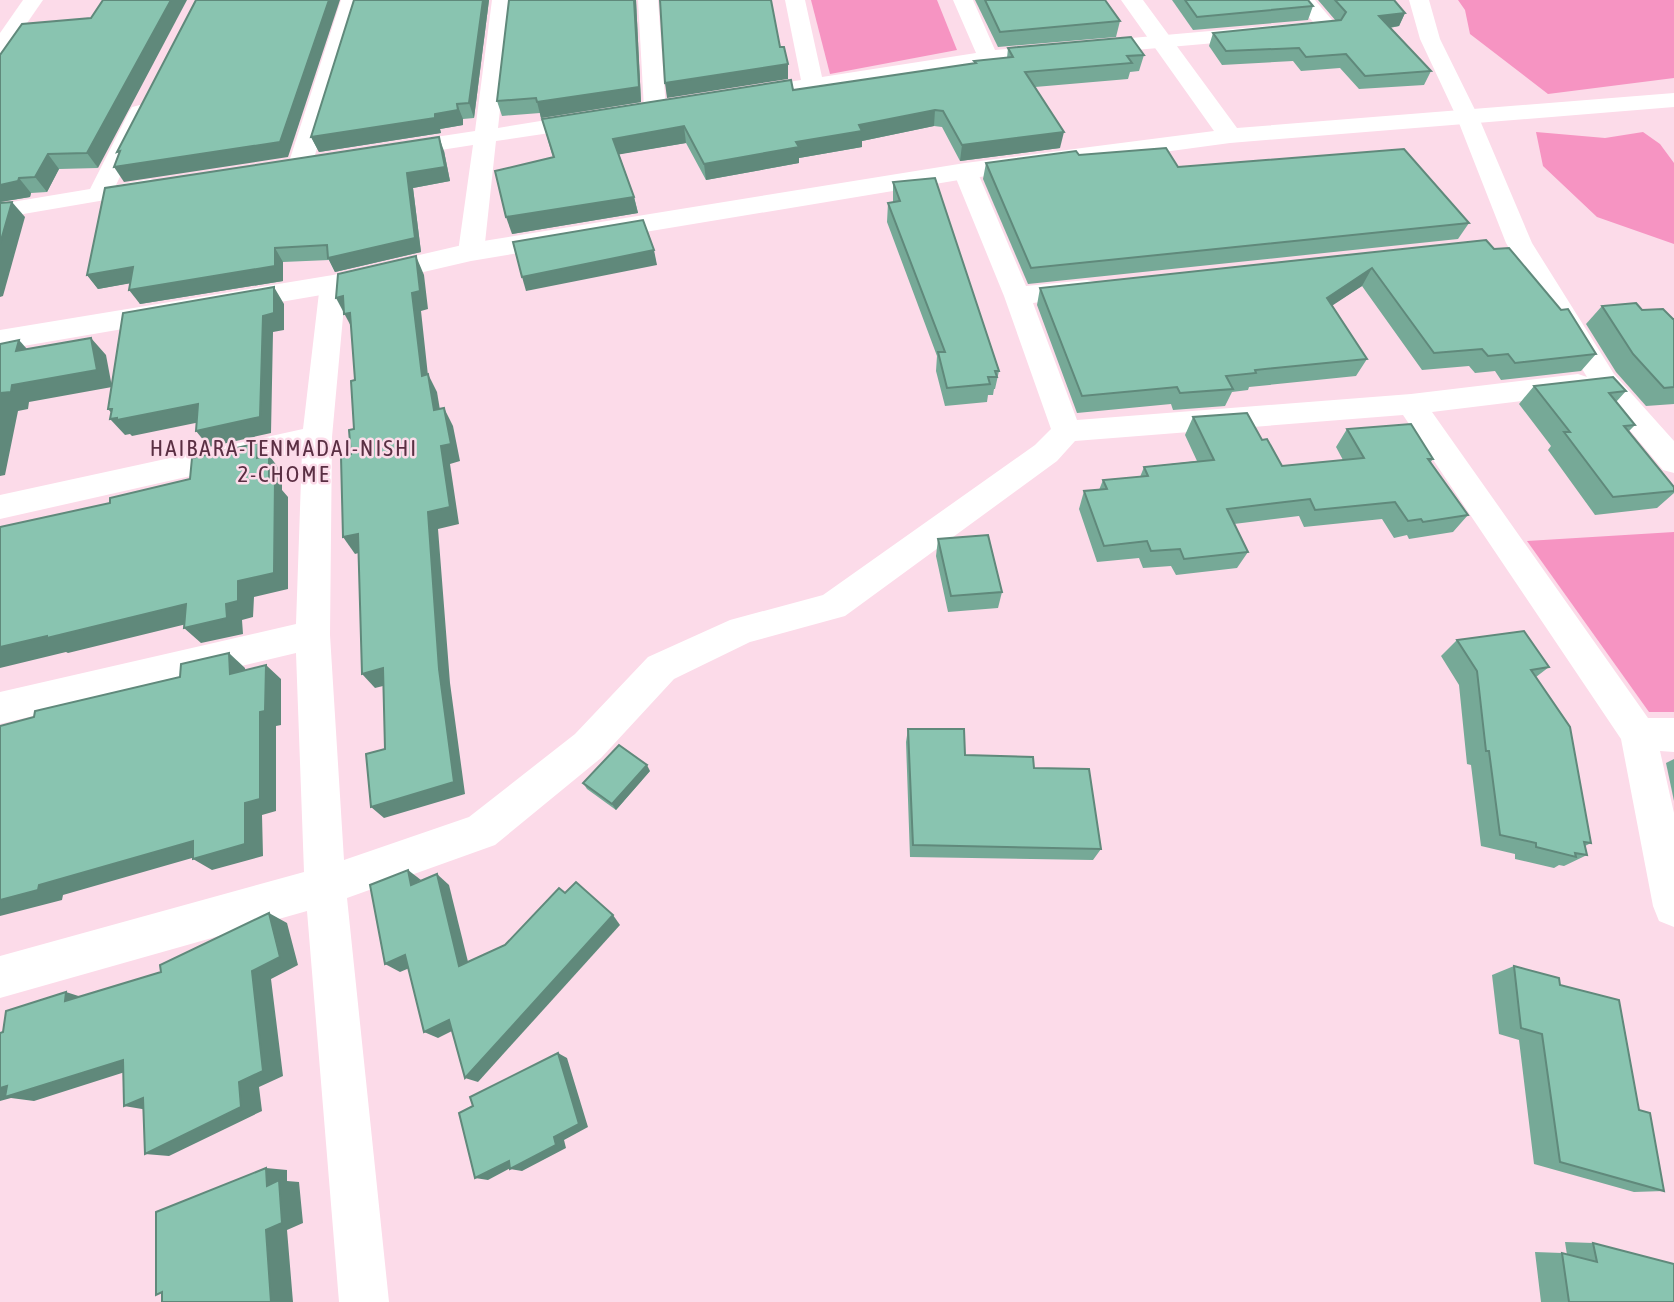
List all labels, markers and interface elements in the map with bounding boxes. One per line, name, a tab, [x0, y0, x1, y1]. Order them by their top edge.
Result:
district label: HAIBARA-TENMADAI-NISHI 2-CHOME	[150, 435, 418, 487]

